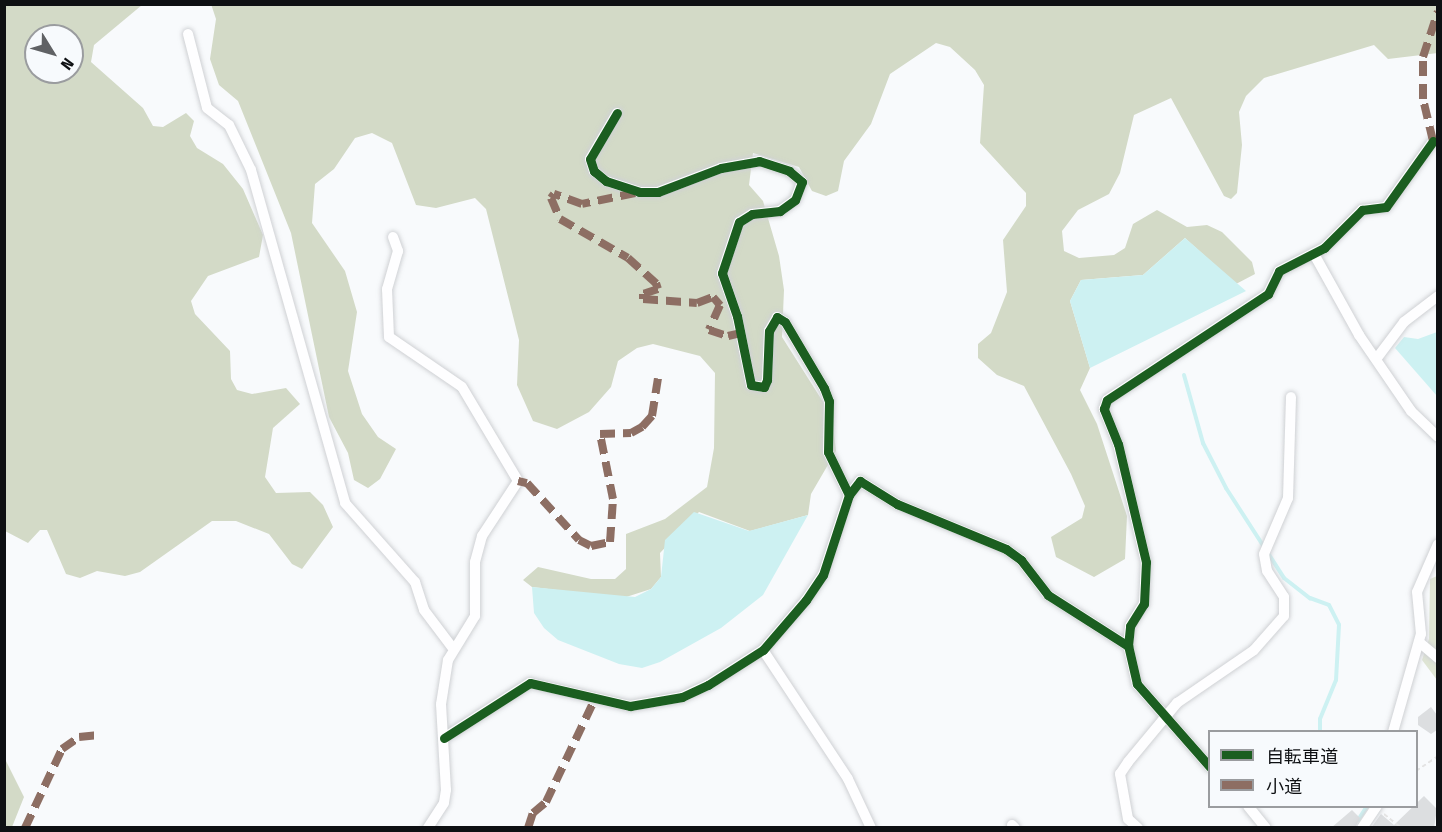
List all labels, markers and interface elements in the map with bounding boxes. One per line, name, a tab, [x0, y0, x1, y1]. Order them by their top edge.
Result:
north arrow	[24, 24, 84, 84]
text: N	[57, 54, 78, 73]
legend	[1208, 730, 1418, 808]
text: 自転車道	[1266, 746, 1338, 768]
text: 小道	[1266, 776, 1302, 798]

